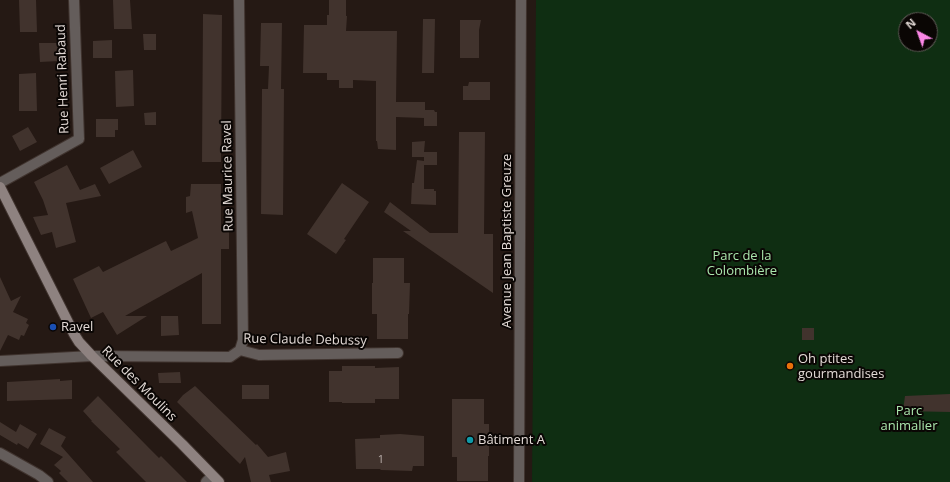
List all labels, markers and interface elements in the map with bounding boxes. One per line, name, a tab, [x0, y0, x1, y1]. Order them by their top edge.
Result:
north arrow	[898, 12, 938, 52]
text: N	[902, 15, 919, 32]
street label: Rue Henri Rabaud	[53, 24, 73, 134]
street label: Rue Maurice Ravel	[219, 120, 237, 232]
street label: Avenue Jean Baptiste Greuze	[499, 154, 515, 328]
park label: Parc de la Colombière	[707, 248, 777, 279]
place label: Ravel	[61, 319, 93, 335]
marker: Ravel	[48, 322, 58, 332]
street label: Rue Claude Debussy	[243, 331, 367, 349]
street label: Rue des Moulins	[98, 343, 180, 425]
place label: Oh ptites gourmandises	[798, 351, 884, 382]
marker: Oh ptites gourmandises	[785, 361, 795, 371]
park label: Parc animalier	[881, 403, 937, 434]
place label: Bâtiment A	[478, 432, 545, 448]
marker: Bâtiment A	[465, 435, 475, 445]
house number: 1	[378, 453, 384, 467]

